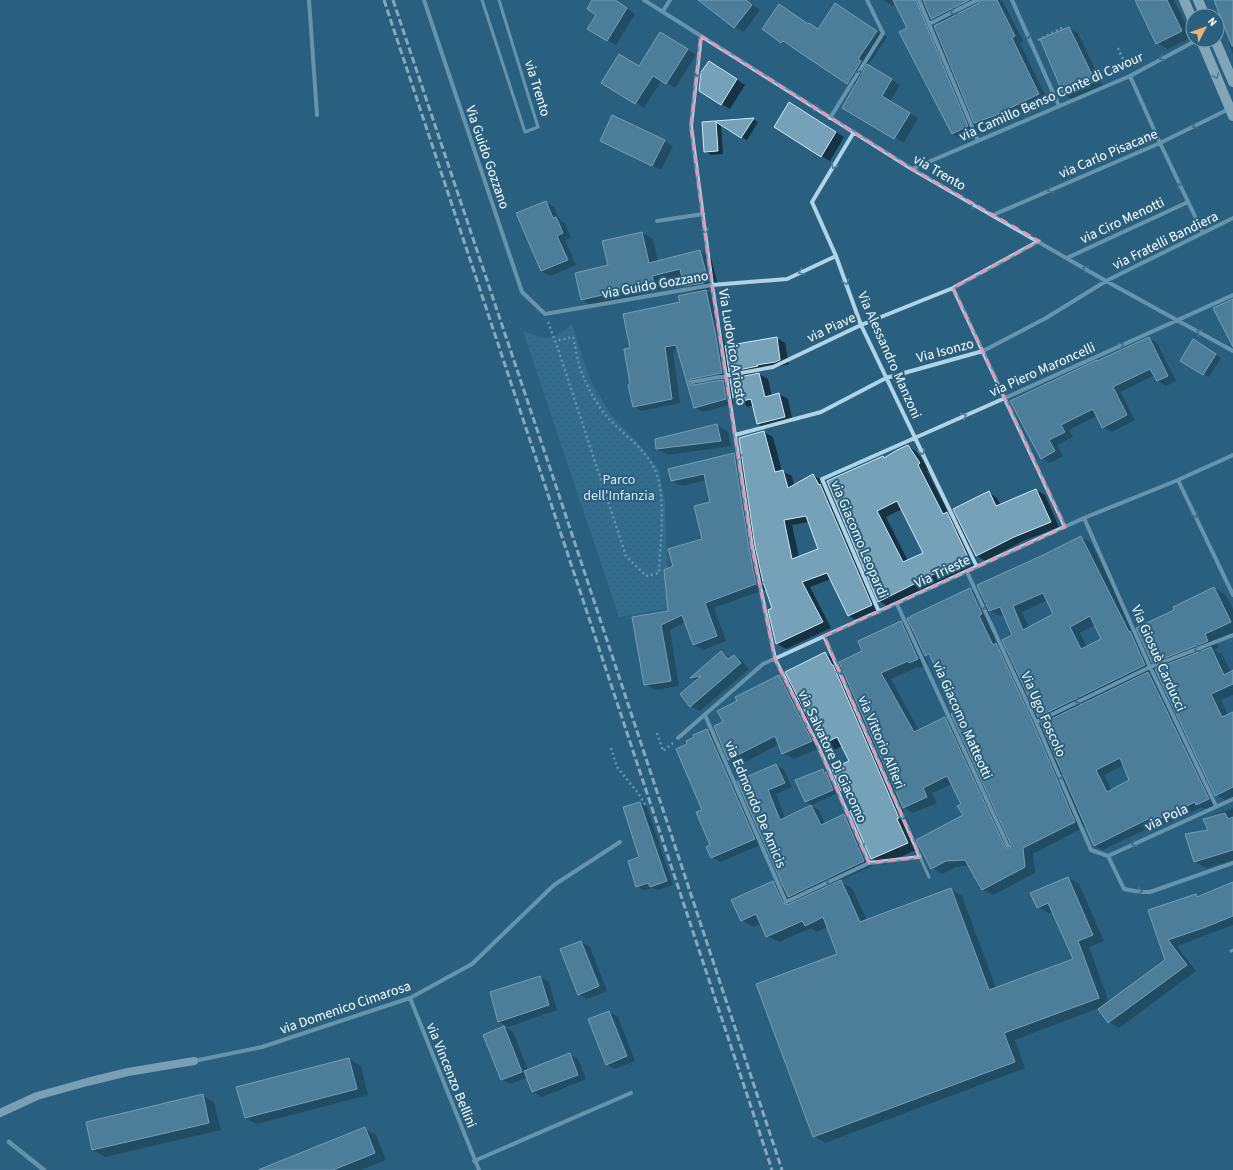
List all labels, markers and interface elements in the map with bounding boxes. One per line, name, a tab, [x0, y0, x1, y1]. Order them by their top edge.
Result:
one-way arrow	[950, 7, 957, 15]
north arrow	[1185, 8, 1225, 48]
text: N	[1204, 14, 1220, 29]
one-way arrow	[1023, 32, 1031, 39]
street label: via Camillo Benso Conte di Cavour	[956, 47, 1147, 147]
one-way arrow	[1159, 54, 1167, 61]
street label: via Trento	[519, 58, 555, 119]
one-way arrow	[854, 70, 861, 77]
one-way arrow	[693, 71, 702, 77]
one-way arrow	[1211, 72, 1219, 79]
street label: Via Guido Gozzano	[460, 103, 514, 212]
one-way arrow	[811, 104, 818, 112]
one-way arrow	[1191, 121, 1199, 129]
street label: via Carlo Pisacane	[1056, 124, 1161, 184]
street label: via Trento	[909, 150, 970, 196]
one-way arrow	[831, 162, 839, 169]
one-way arrow	[1177, 182, 1185, 190]
one-way arrow	[1047, 185, 1055, 193]
street label: via Ciro Menotti	[1077, 193, 1168, 249]
one-way arrow	[970, 201, 977, 208]
street label: via Fratelli Bandiera	[1109, 207, 1222, 275]
one-way arrow	[700, 228, 709, 234]
street label: via Guido Gozzano	[600, 266, 710, 304]
one-way arrow	[1082, 266, 1089, 273]
one-way arrow	[797, 268, 804, 276]
one-way arrow	[841, 279, 849, 286]
street label: Via Ludovico Ariosto	[713, 287, 751, 407]
street label: Via Alessandro Manzoni	[852, 289, 926, 422]
street label: via Piave	[804, 308, 859, 348]
one-way arrow	[1196, 329, 1203, 336]
street label: Via Isonzo	[914, 334, 976, 368]
street label: via Piero Maroncelli	[986, 338, 1099, 402]
one-way arrow	[1117, 342, 1124, 350]
one-way arrow	[960, 413, 967, 421]
one-way arrow	[917, 447, 925, 455]
one-way arrow	[734, 454, 742, 460]
park label: Parco dell'Infanzia	[583, 470, 655, 506]
street label: via Giacomo Leopardi	[825, 477, 893, 601]
one-way arrow	[1190, 511, 1198, 518]
street label: Via Trieste	[911, 550, 974, 594]
one-way arrow	[755, 582, 763, 588]
street label: Via Giosuè Carducci	[1126, 602, 1190, 715]
one-way arrow	[978, 603, 986, 611]
one-way arrow	[1193, 644, 1200, 652]
street label: via Giacomo Matteotti	[927, 658, 997, 783]
one-way arrow	[835, 668, 843, 676]
street label: Via Ugo Foscolo	[1015, 668, 1071, 760]
street label: via Salvatore Di Giacomo	[792, 687, 872, 826]
street label: via Vittorio Alfieri	[852, 693, 910, 792]
one-way arrow	[1075, 697, 1082, 704]
street label: via Edmondo De Amicis	[719, 738, 791, 871]
one-way arrow	[1055, 772, 1063, 780]
street label: via Pola	[1142, 799, 1191, 837]
one-way arrow	[898, 814, 906, 821]
one-way arrow	[1130, 839, 1138, 847]
one-way arrow	[857, 842, 865, 850]
one-way arrow	[826, 877, 834, 885]
one-way arrow	[1137, 887, 1143, 896]
street label: via Domenico Cimarosa	[277, 976, 414, 1040]
street label: via Vincenzo Bellini	[421, 1020, 481, 1131]

